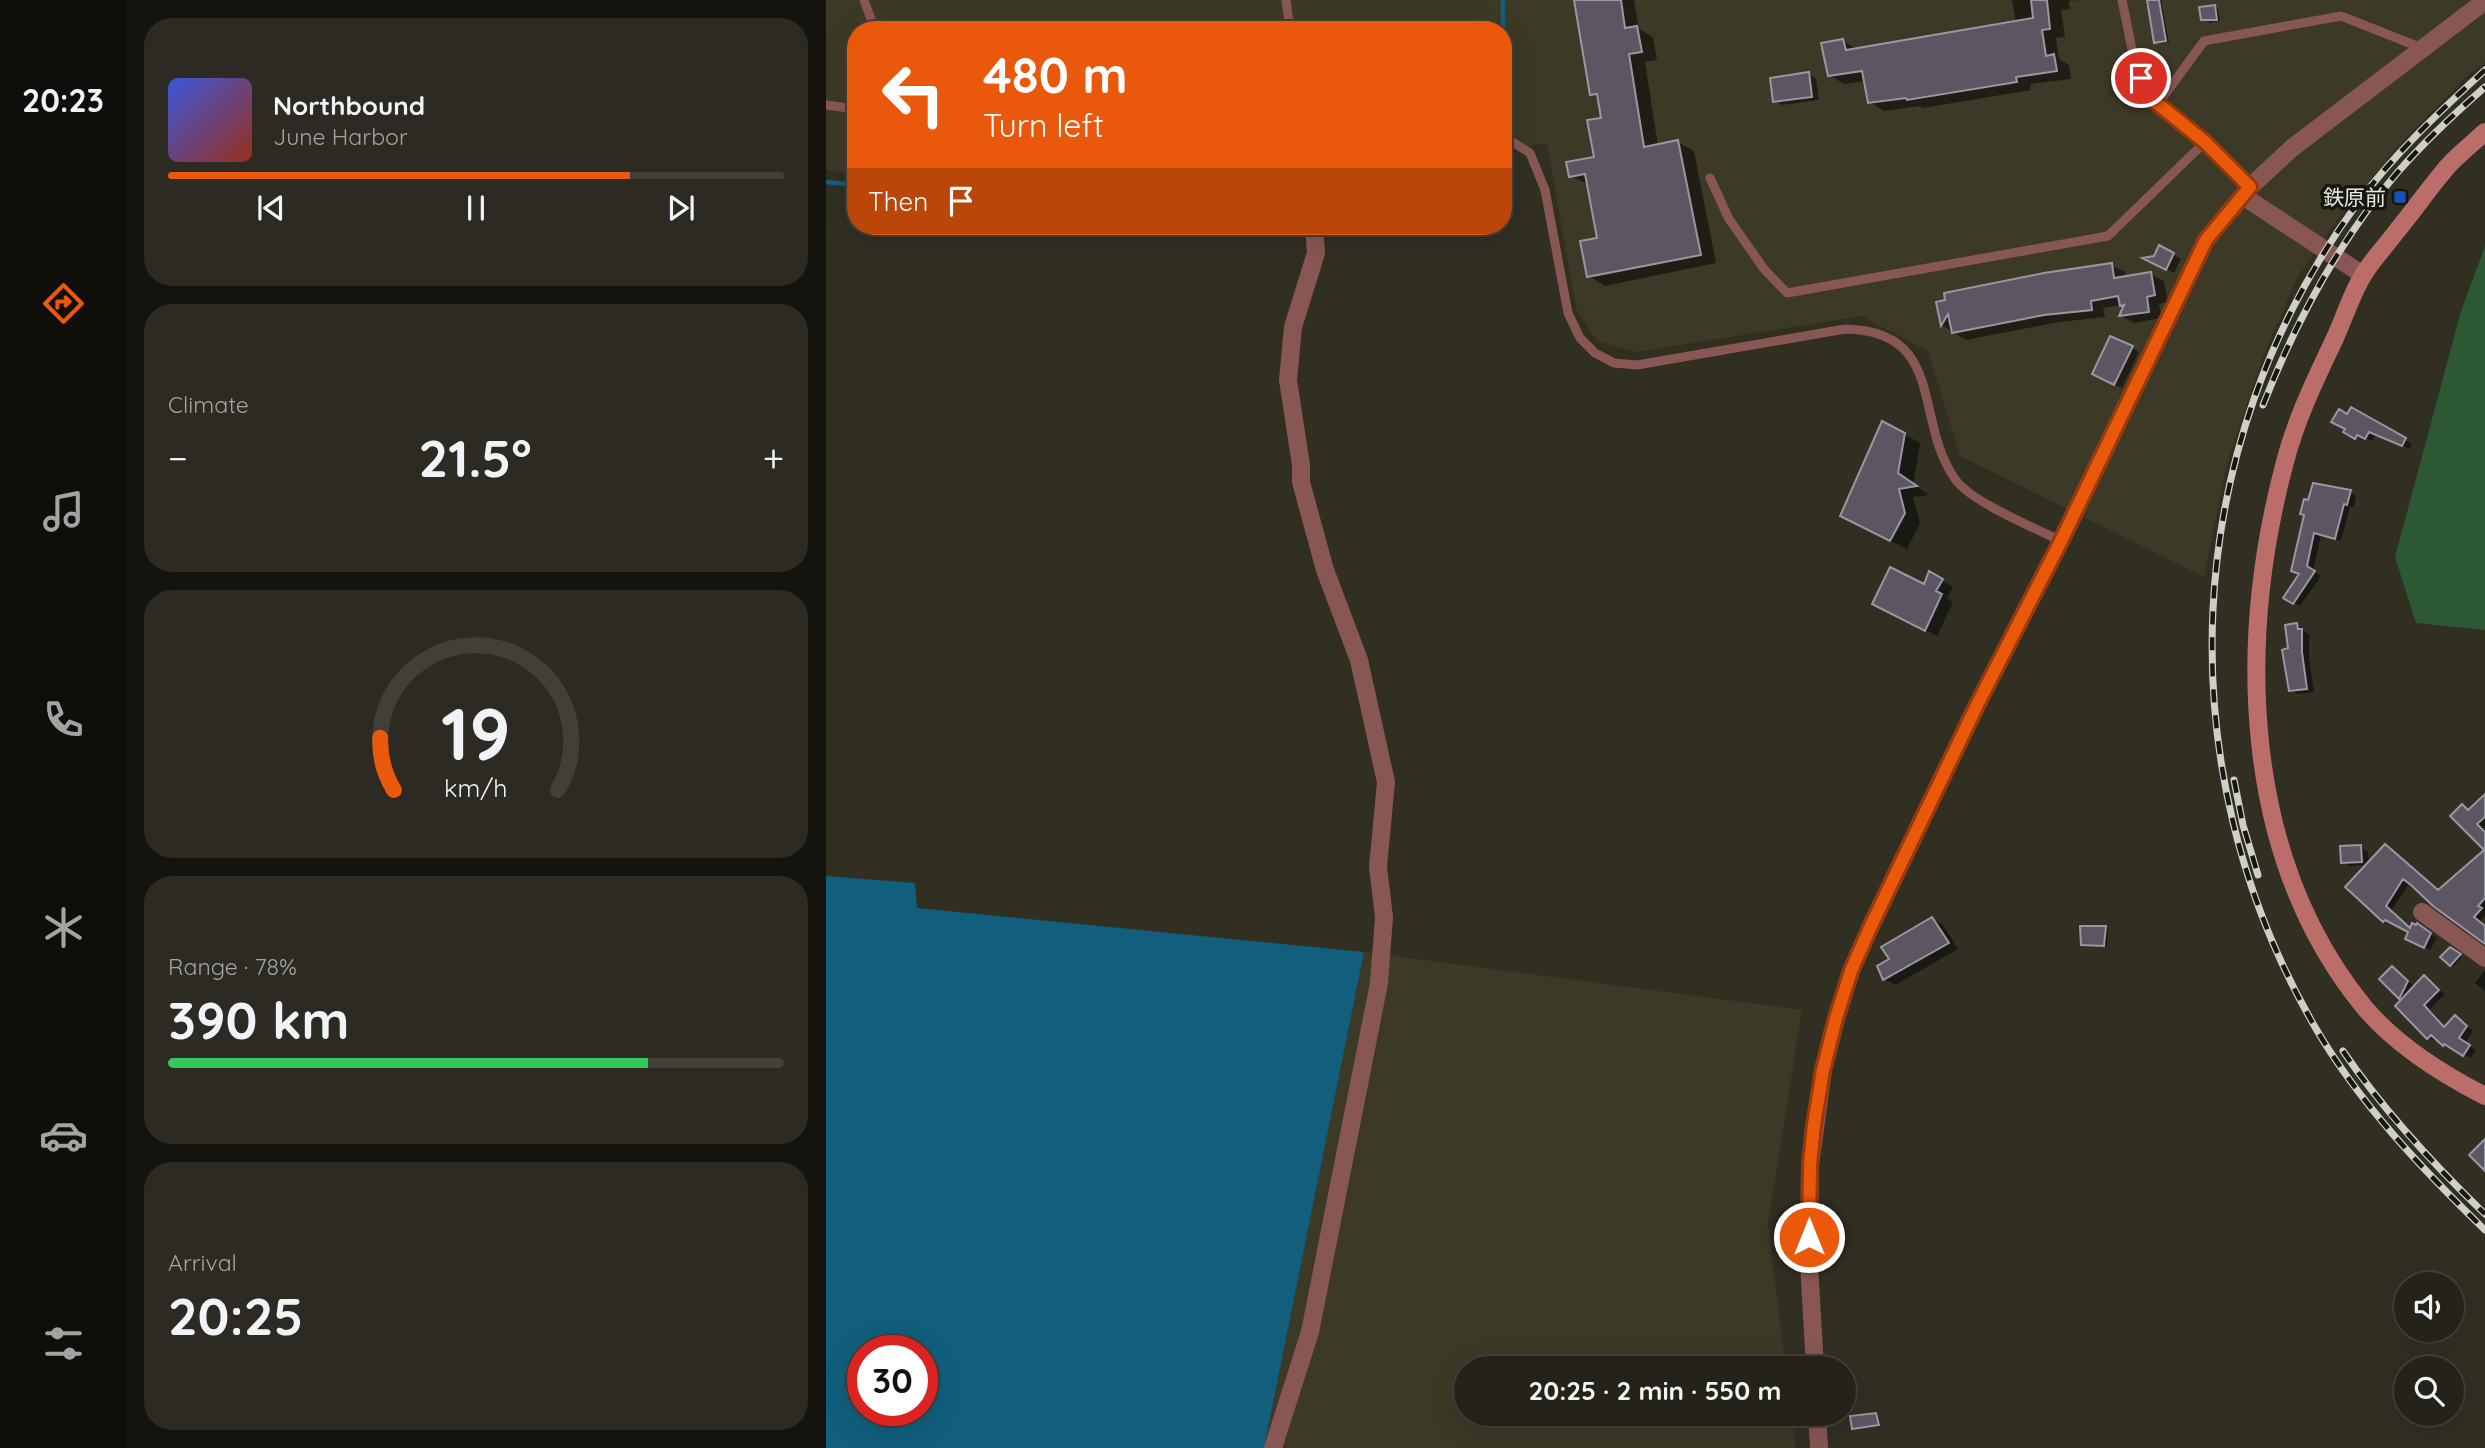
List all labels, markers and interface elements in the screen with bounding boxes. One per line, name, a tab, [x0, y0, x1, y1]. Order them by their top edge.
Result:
text: 480 m	[983, 44, 1128, 105]
pin	[2111, 48, 2171, 108]
icon: left	[868, 49, 959, 140]
icon: arrive	[2122, 59, 2160, 97]
text: 20:23	[22, 80, 104, 120]
text: Northbound	[273, 89, 425, 122]
text: Turn left	[983, 105, 1104, 145]
text: June Harbor	[273, 122, 408, 151]
icon: arrive	[942, 182, 980, 220]
place label: 鉄原前	[2323, 184, 2386, 210]
text: Then	[868, 185, 928, 218]
icon: previous	[252, 189, 290, 227]
icon: pause	[457, 189, 495, 227]
icon: next	[662, 189, 700, 227]
marker: 鉄原前	[2392, 189, 2408, 205]
icon: directions	[39, 279, 88, 328]
text: Climate	[168, 390, 249, 419]
text: 21.5°	[419, 425, 532, 490]
text: −	[168, 434, 188, 482]
text: +	[763, 434, 784, 482]
icon: music	[39, 487, 88, 536]
text: 19	[441, 687, 511, 778]
icon: phone	[39, 695, 88, 744]
text: km/h	[444, 772, 508, 803]
icon: climate	[39, 903, 88, 952]
text: Range · 78%	[168, 952, 297, 981]
text: 390 km	[168, 987, 349, 1052]
icon: car	[39, 1111, 88, 1160]
position arrow	[1772, 1200, 1846, 1274]
text: Arrival	[168, 1248, 237, 1277]
map controls	[2394, 1272, 2464, 1426]
button: sound	[2394, 1272, 2464, 1342]
text: 20:25	[168, 1283, 303, 1348]
icon: filters	[39, 1319, 88, 1368]
speed limit sign: 30	[847, 1335, 938, 1426]
button: search	[2394, 1356, 2464, 1426]
text: 20:25 · 2 min · 550 m	[1528, 1374, 1782, 1407]

